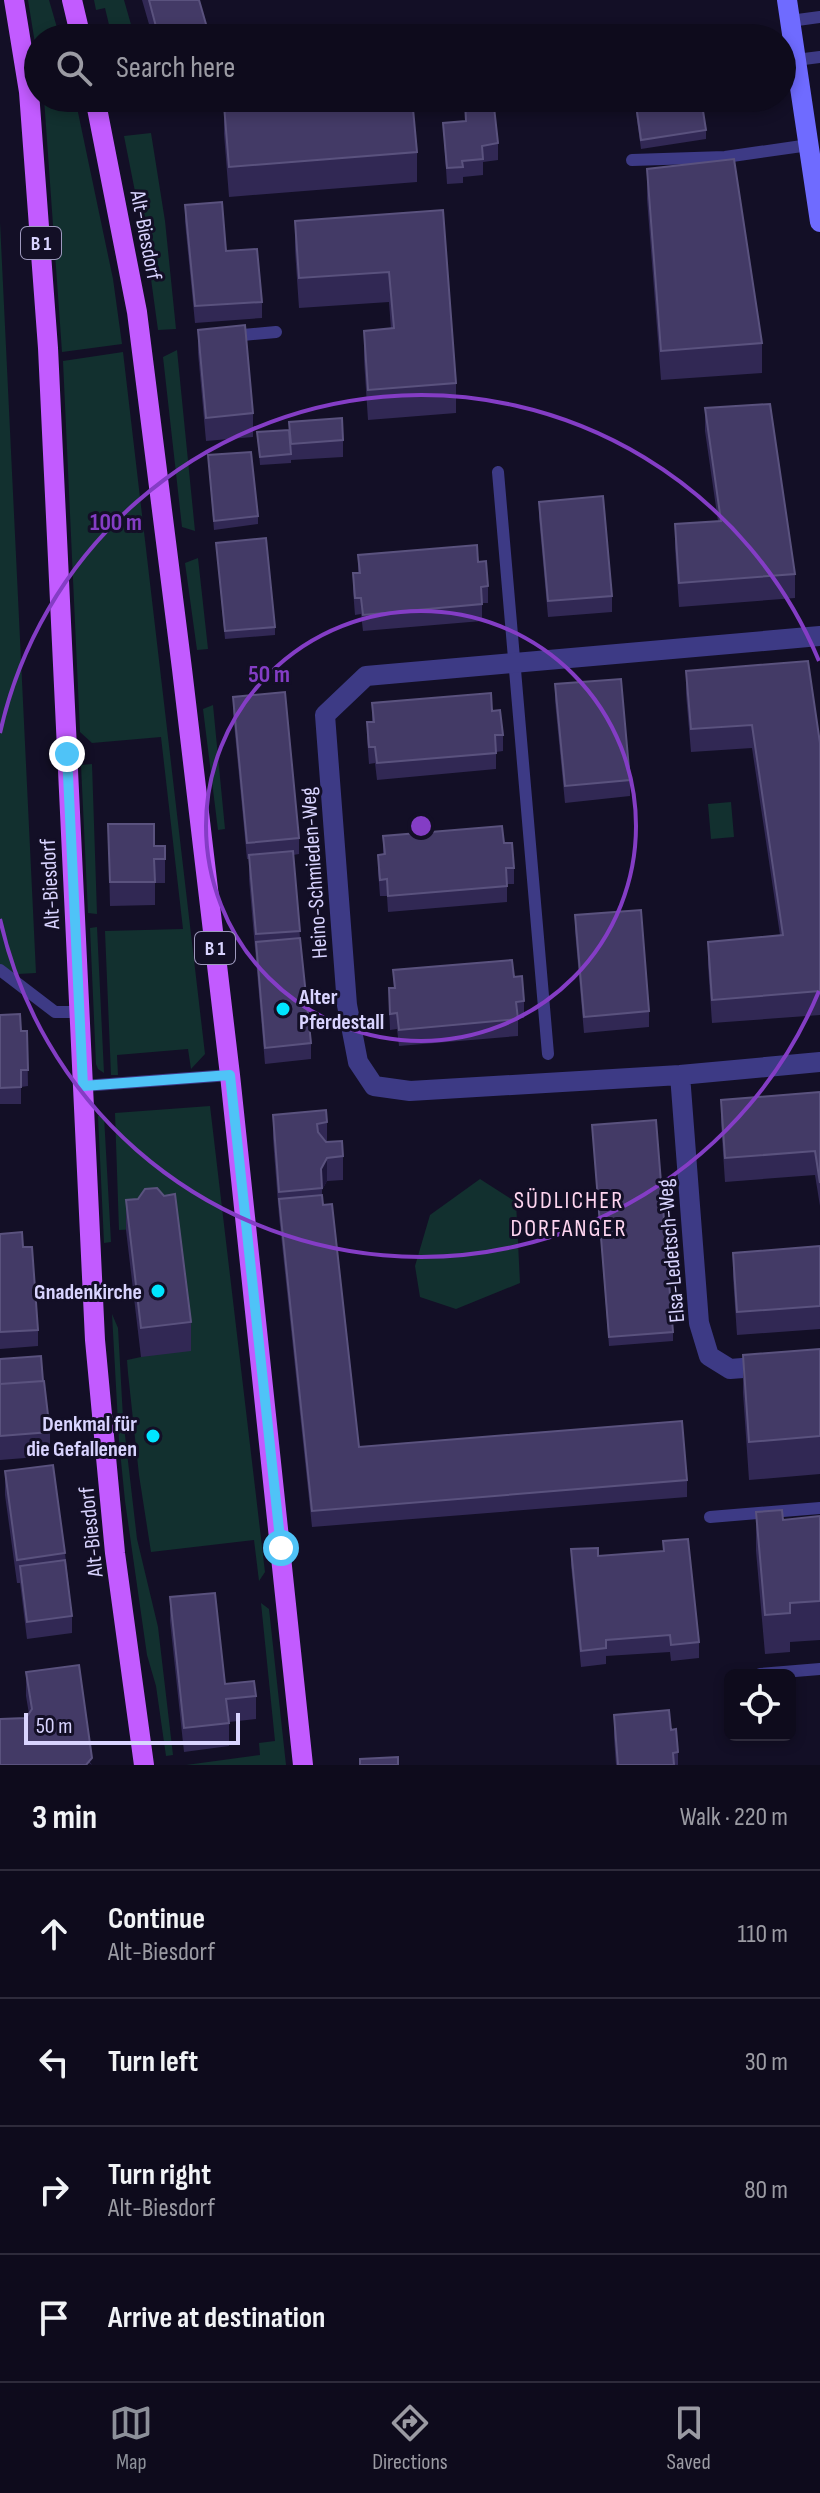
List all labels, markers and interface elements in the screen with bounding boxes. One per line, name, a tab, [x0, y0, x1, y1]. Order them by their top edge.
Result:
search box	[24, 24, 796, 112]
icon: search	[52, 46, 96, 90]
text: Search here	[116, 50, 235, 86]
street label: Alt-Biesdorf	[123, 187, 168, 283]
road number: B 1	[21, 227, 61, 259]
text: 100 m	[90, 508, 142, 537]
text: 50 m	[248, 660, 290, 689]
route end	[49, 736, 85, 772]
street label: Heino-Schmieden-Weg	[295, 786, 334, 960]
centre of rings	[407, 812, 435, 840]
street label: Alt-Biesdorf	[35, 837, 66, 931]
road number: B 1	[195, 932, 235, 964]
place label: Alter Pferdestall	[298, 984, 384, 1036]
marker: Alter Pferdestall	[274, 1000, 292, 1018]
street label: Elsa-Ledetsch-Weg	[652, 1178, 691, 1324]
district label: SÜDLICHER DORFANGER	[510, 1186, 628, 1243]
place label: Gnadenkirche	[34, 1279, 142, 1306]
marker: Gnadenkirche	[149, 1282, 167, 1300]
place label: Denkmal für die Gefallenen	[26, 1411, 137, 1463]
marker: Denkmal für die Gefallenen	[144, 1427, 162, 1445]
street label: Alt-Biesdorf	[73, 1485, 110, 1579]
route start	[263, 1530, 299, 1566]
map controls	[724, 1669, 796, 1741]
button: locate	[724, 1669, 796, 1741]
scale bar	[24, 1709, 240, 1745]
text: 50 m	[36, 1713, 72, 1740]
text: 3 min	[32, 1797, 97, 1838]
text: Walk · 220 m	[680, 1802, 788, 1833]
text: Continue	[108, 1901, 205, 1937]
icon: ahead	[32, 1912, 76, 1956]
text: 110 m	[737, 1919, 788, 1950]
text: Alt-Biesdorf	[108, 1937, 215, 1968]
icon: left	[32, 2040, 76, 2084]
text: Turn left	[108, 2044, 198, 2080]
text: 30 m	[745, 2047, 788, 2078]
text: Turn right	[108, 2157, 211, 2193]
icon: right	[32, 2168, 76, 2212]
text: 80 m	[744, 2175, 788, 2206]
text: Alt-Biesdorf	[108, 2193, 215, 2224]
icon: arrive	[32, 2296, 76, 2340]
text: Arrive at destination	[108, 2300, 325, 2336]
tab: Map	[109, 2401, 153, 2476]
tab: Directions	[372, 2401, 448, 2476]
tab: Saved	[667, 2401, 711, 2476]

